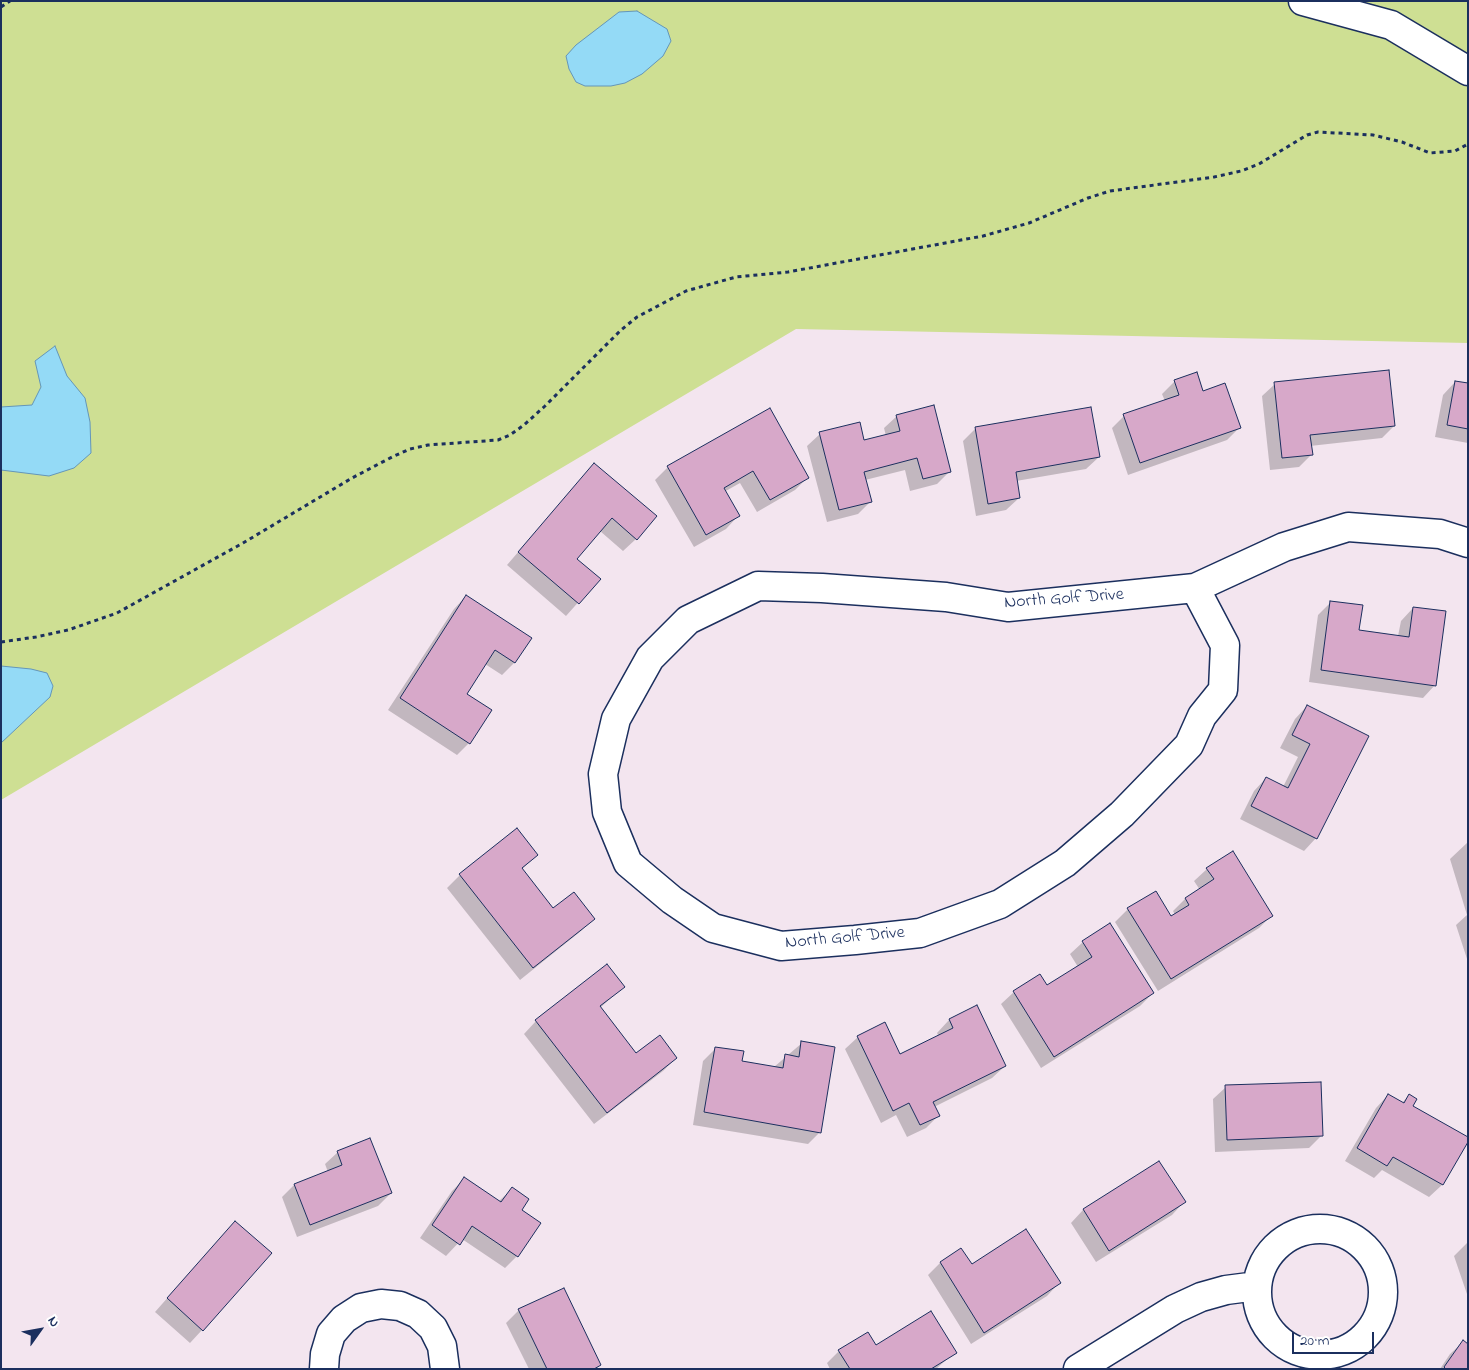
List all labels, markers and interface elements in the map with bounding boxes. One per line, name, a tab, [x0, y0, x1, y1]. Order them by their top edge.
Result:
street label: North Golf Drive	[1004, 585, 1124, 615]
street label: North Golf Drive	[784, 923, 906, 955]
north arrow	[15, 1305, 65, 1355]
text: N	[42, 1312, 65, 1331]
scale bar	[1294, 1322, 1376, 1354]
text: 20 m	[1300, 1330, 1329, 1352]

